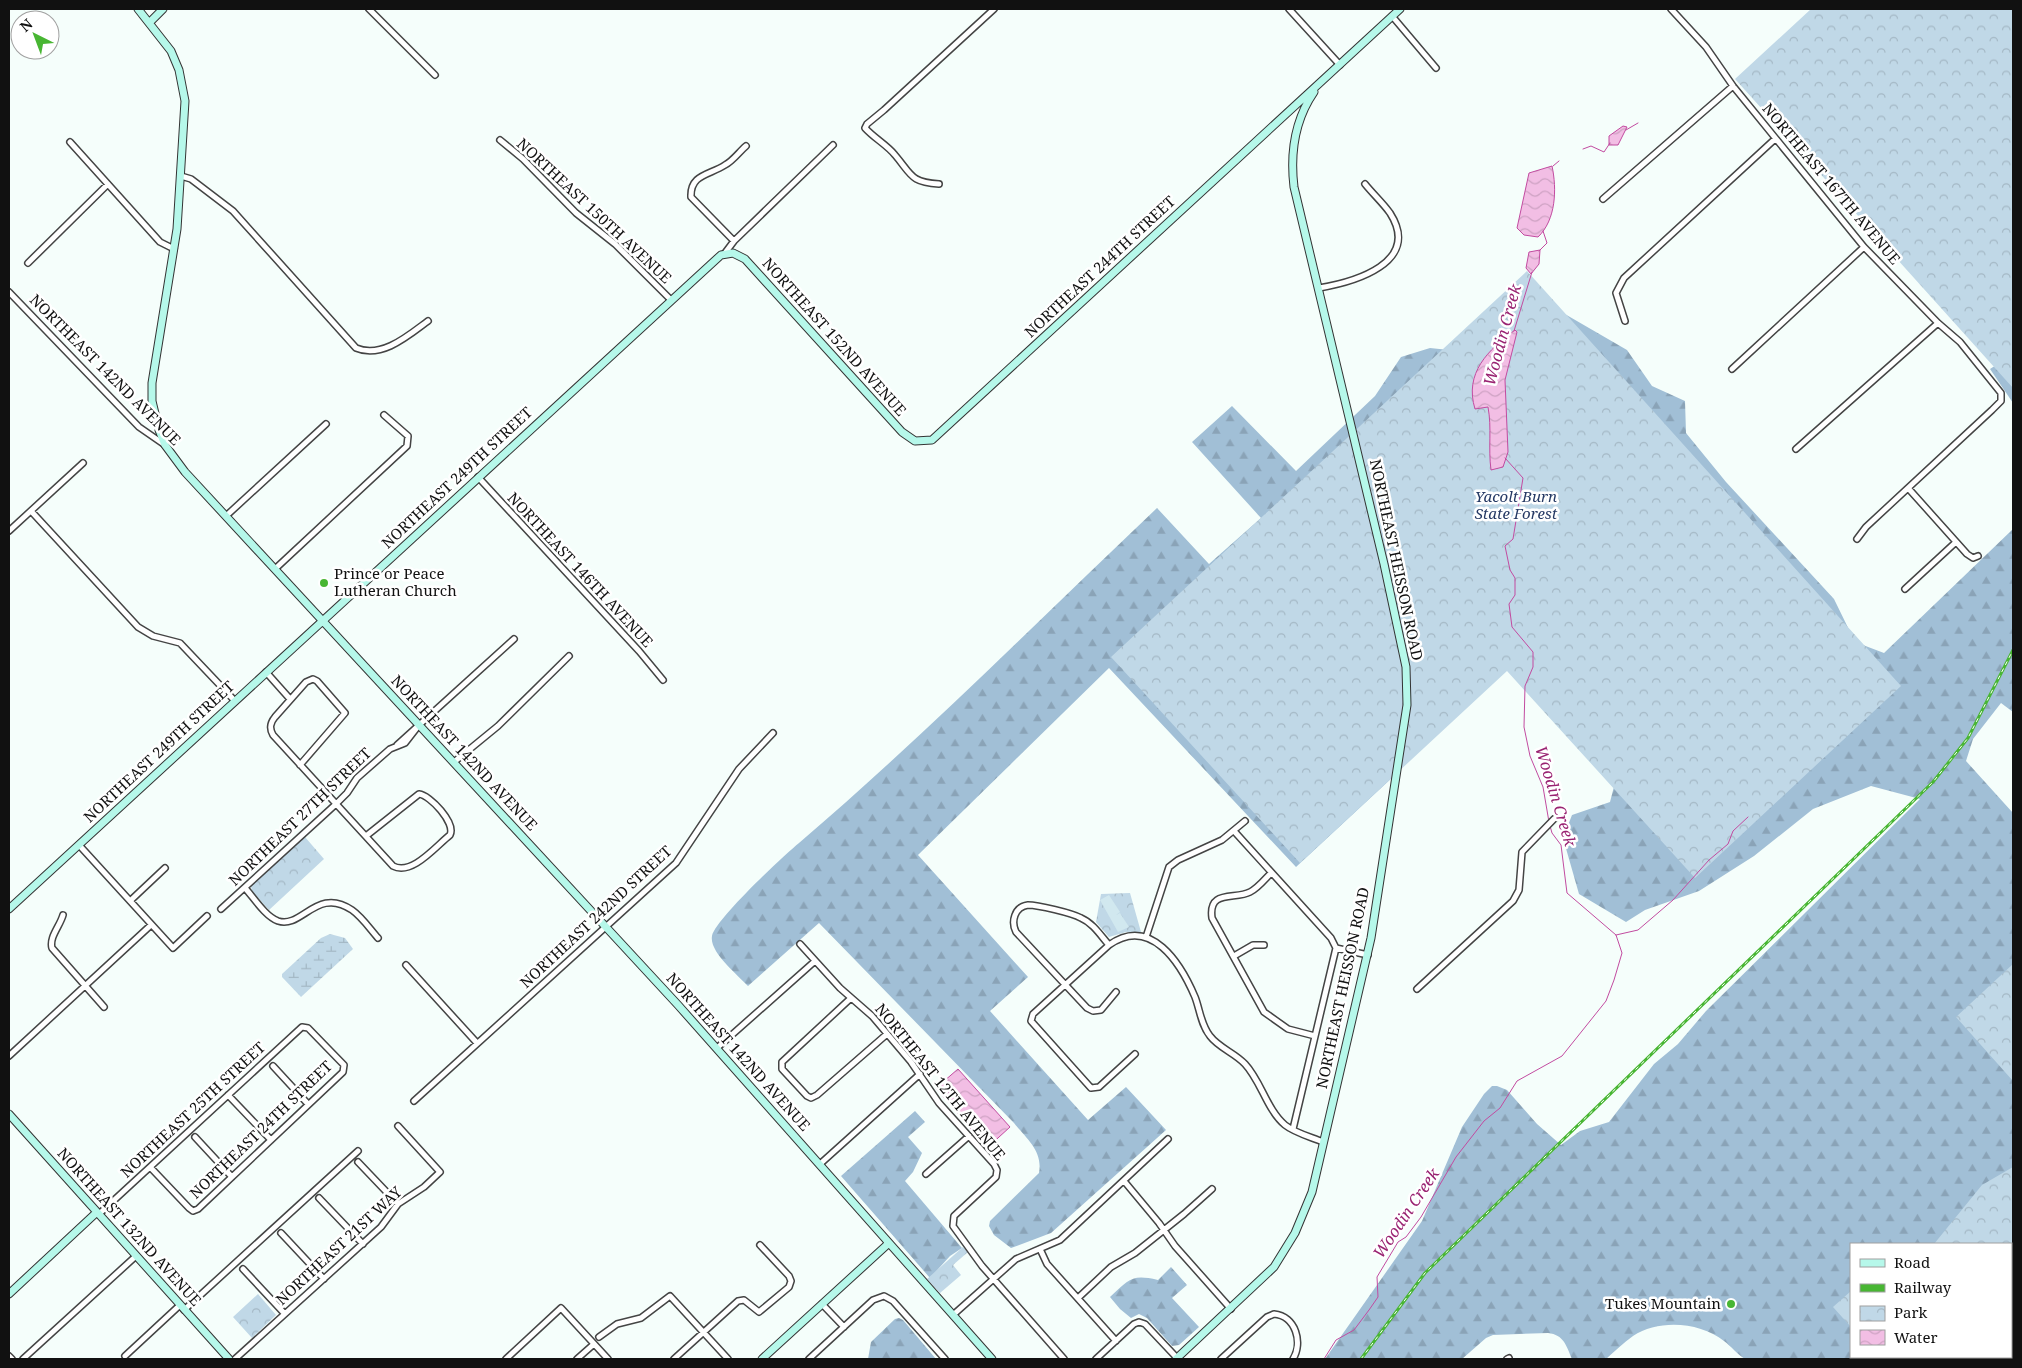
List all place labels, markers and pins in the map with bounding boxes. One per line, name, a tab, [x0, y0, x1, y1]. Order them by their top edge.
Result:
place label: Prince or Peace Lutheran Church	[334, 563, 457, 600]
marker: Prince or Peace Lutheran Church	[318, 577, 330, 589]
place label: Tukes Mountain	[1605, 1293, 1721, 1313]
marker: Tukes Mountain	[1725, 1298, 1737, 1310]

